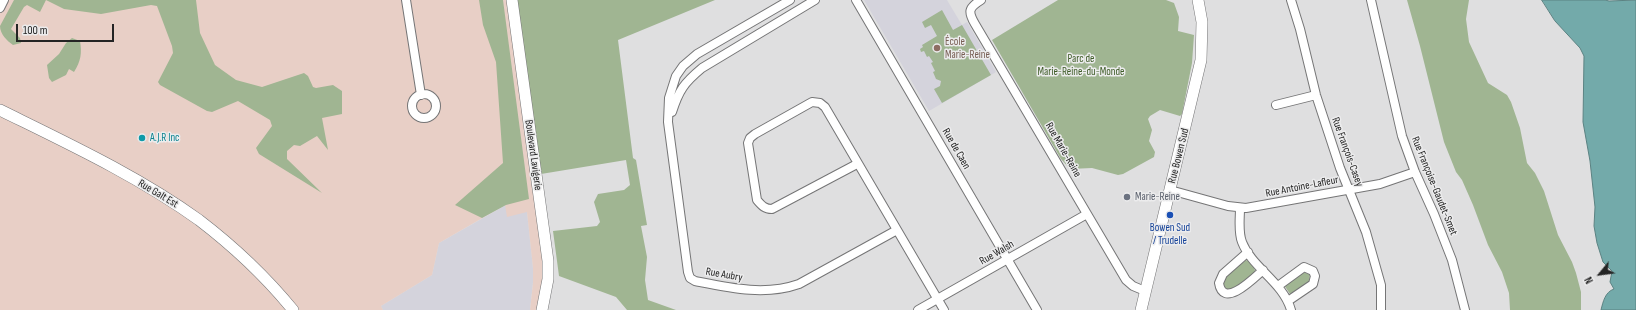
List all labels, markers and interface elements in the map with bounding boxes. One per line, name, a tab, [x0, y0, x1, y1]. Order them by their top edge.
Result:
scale bar	[18, 16, 116, 42]
text: 100 m	[23, 23, 48, 38]
place label: École Marie-Reine	[945, 35, 990, 61]
marker: École Marie-Reine	[932, 43, 942, 53]
park label: Parc de Marie-Reine-du-Monde	[1037, 52, 1125, 78]
street label: Rue François-Casey	[1328, 116, 1366, 188]
street label: Boulevard Lavigerie	[522, 119, 544, 191]
street label: Rue Marie-Reine	[1042, 120, 1084, 180]
street label: Rue de Caen	[939, 126, 973, 172]
street label: Rue Bowen Sud	[1166, 127, 1192, 185]
place label: A.J.R Inc	[150, 131, 180, 145]
marker: A.J.R Inc	[137, 133, 147, 143]
street label: Rue Françoise-Gaudet-Smet	[1408, 135, 1460, 237]
street label: Rue Antoine-Lafleur	[1264, 173, 1340, 201]
street label: Rue Galt Est	[136, 177, 180, 211]
place label: Marie-Reine	[1135, 190, 1180, 204]
marker: Marie-Reine	[1122, 192, 1132, 202]
marker: Bowen Sud / Trudelle	[1165, 210, 1175, 220]
place label: Bowen Sud / Trudelle	[1150, 221, 1190, 247]
street label: Rue Walsh	[977, 238, 1017, 268]
north arrow	[1580, 254, 1620, 294]
street label: Rue Aubry	[705, 265, 743, 285]
text: N	[1582, 274, 1596, 286]

